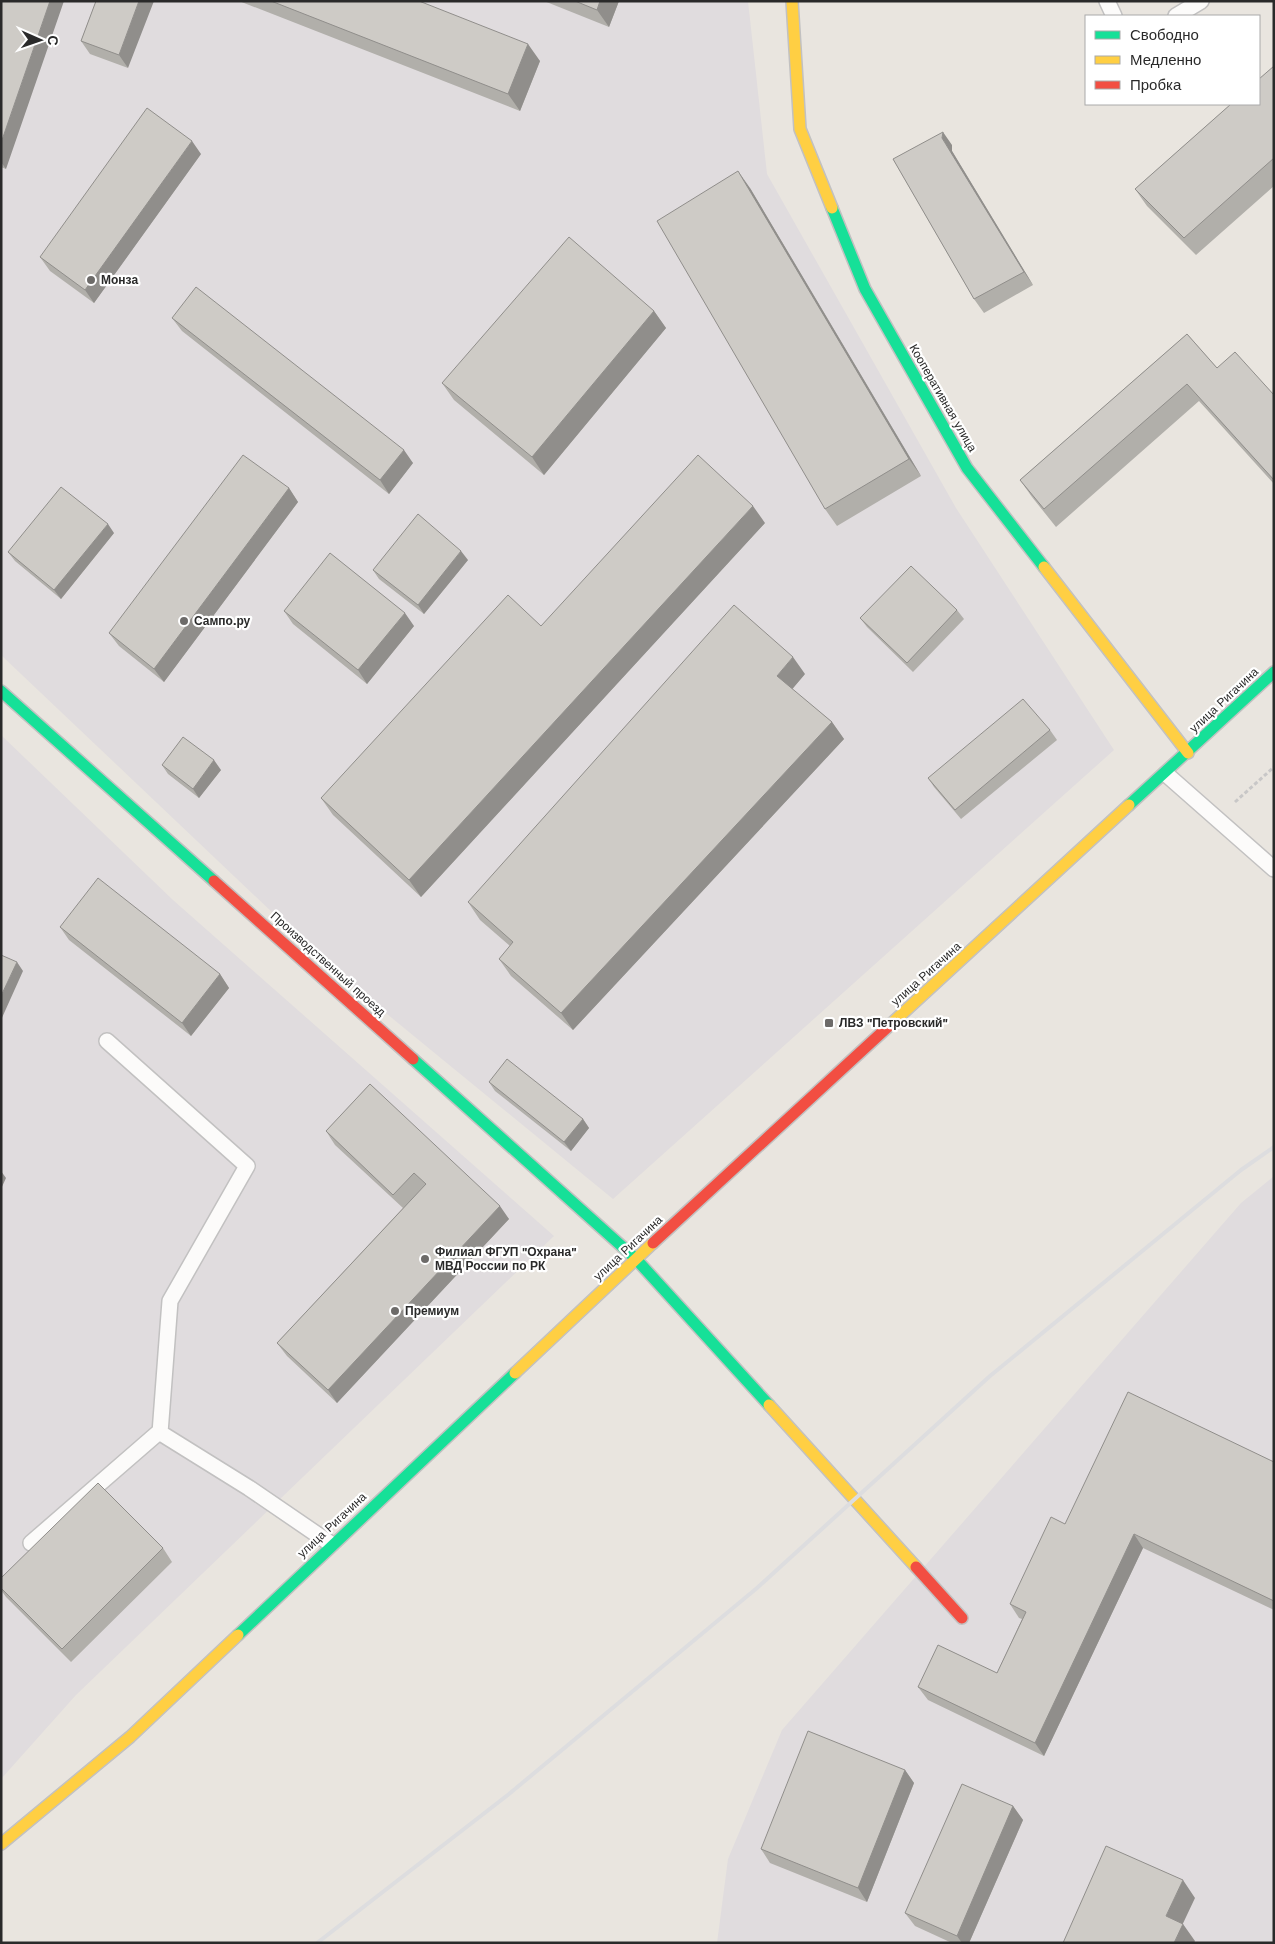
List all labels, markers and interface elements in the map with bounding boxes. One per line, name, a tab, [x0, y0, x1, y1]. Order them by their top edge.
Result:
north arrow	[15, 15, 65, 65]
legend	[1085, 15, 1260, 105]
text: Свободно	[1130, 26, 1199, 44]
text: С	[45, 35, 61, 46]
text: Медленно	[1130, 51, 1201, 69]
text: Пробка	[1130, 76, 1182, 94]
place label: Монза	[101, 273, 138, 287]
marker: Монза	[85, 274, 97, 286]
street label: Кооперативная улица	[906, 342, 980, 455]
place label: Сампо.ру	[194, 614, 251, 628]
marker: Сампо.ру	[178, 615, 190, 627]
street label: улица Ригачина	[1187, 664, 1261, 735]
street label: Производственный проезд	[268, 909, 388, 1019]
street label: улица Ригачина	[888, 939, 964, 1009]
place label: ЛВЗ "Петровский"	[839, 1016, 948, 1030]
marker: ЛВЗ "Петровский"	[823, 1017, 835, 1029]
street label: улица Ригачина	[591, 1212, 665, 1283]
place label: Филиал ФГУП "Охрана" МВД России по РК	[435, 1245, 577, 1273]
marker: Филиал ФГУП "Охрана" МВД России по РК	[419, 1253, 431, 1265]
place label: Премиум	[405, 1304, 459, 1318]
marker: Премиум	[389, 1305, 401, 1317]
street label: улица Ригачина	[295, 1489, 369, 1560]

